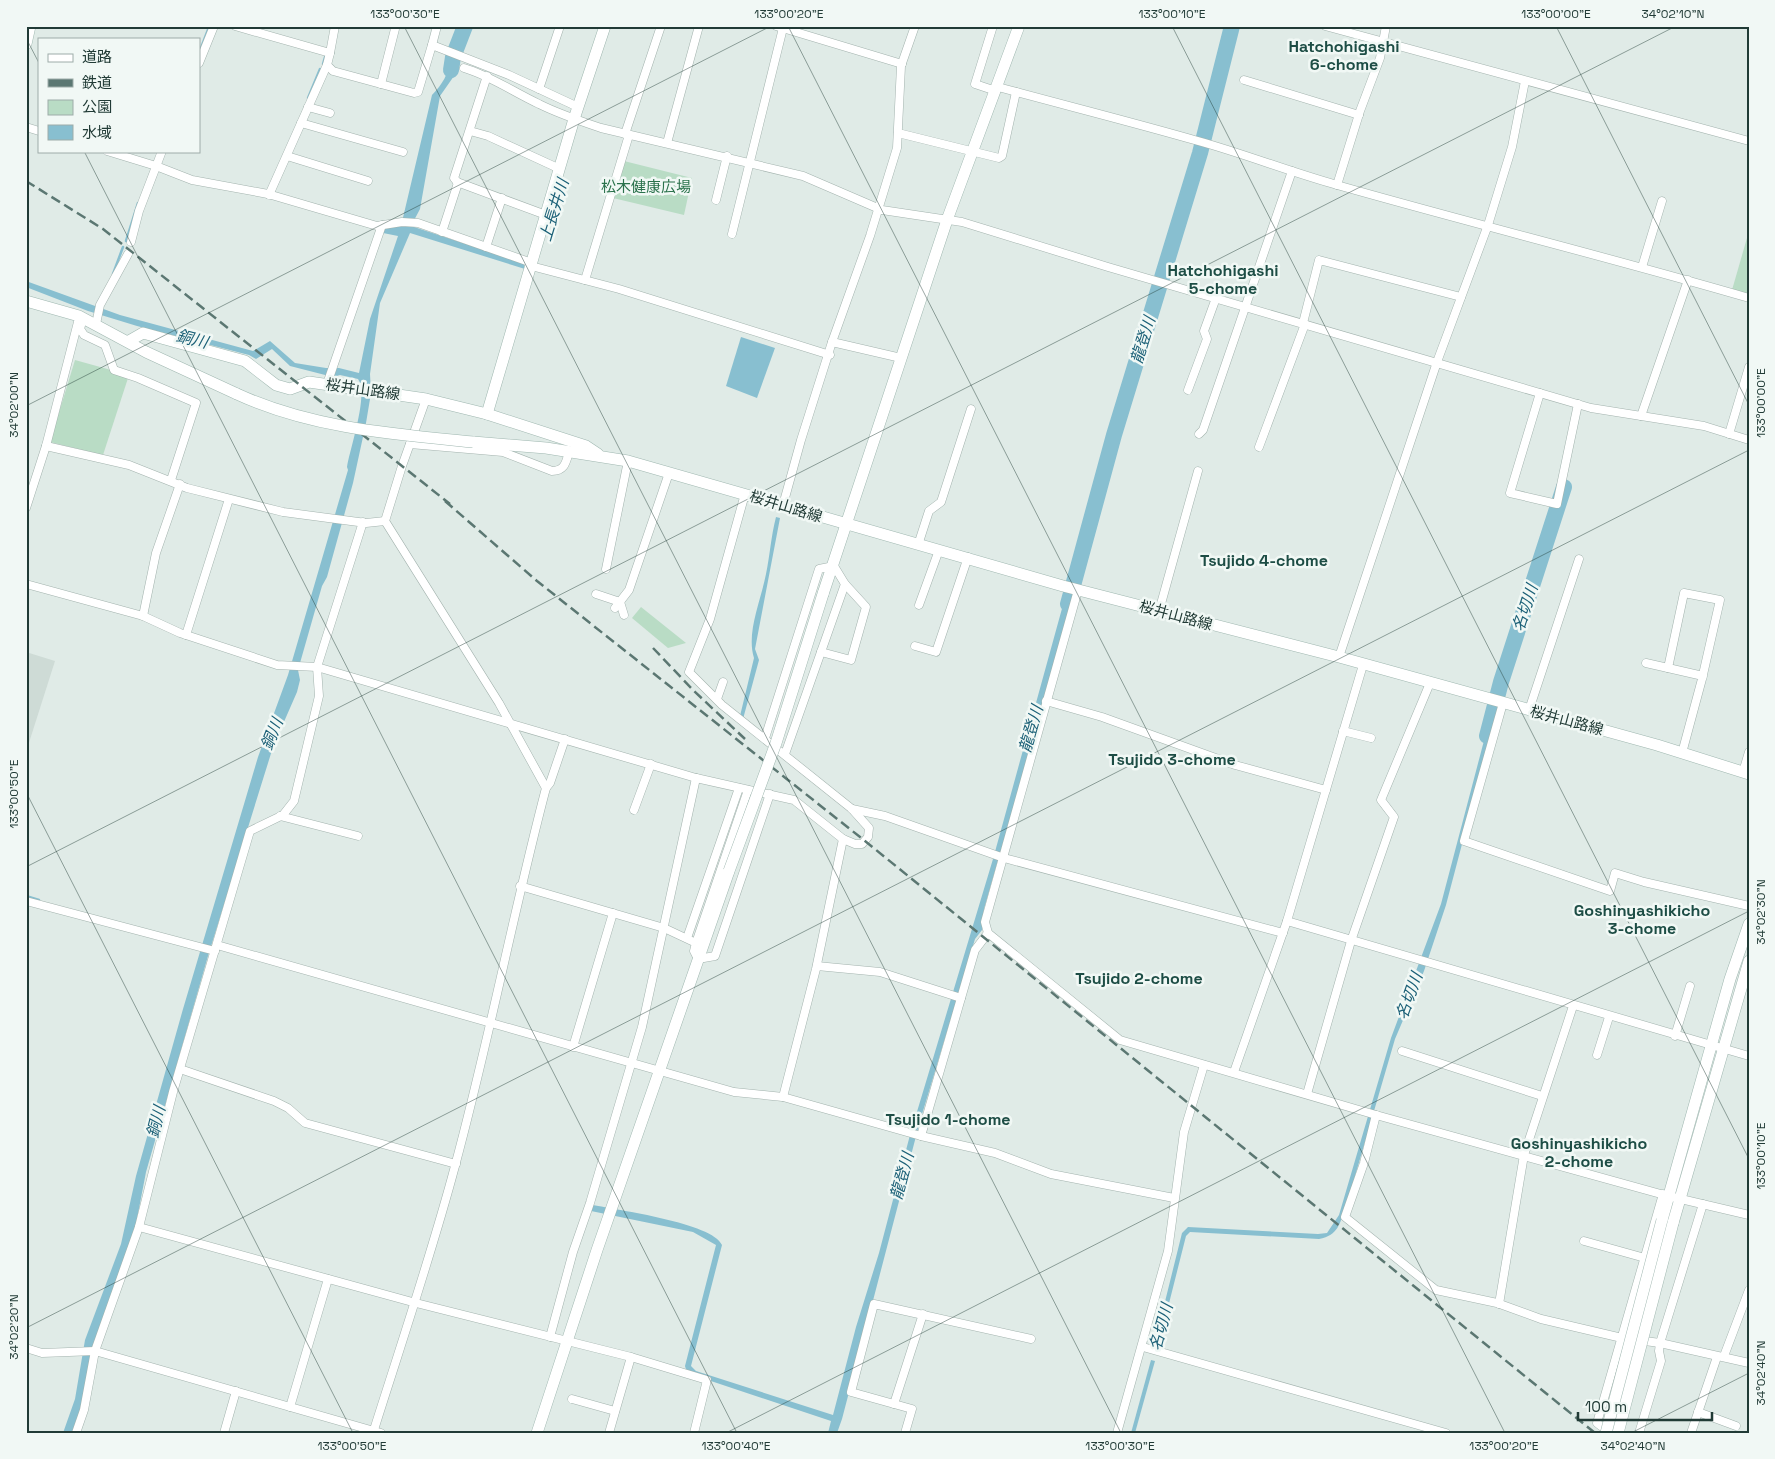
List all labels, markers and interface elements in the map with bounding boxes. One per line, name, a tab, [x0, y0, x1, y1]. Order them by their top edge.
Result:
text: 133°00'30"E	[370, 6, 440, 22]
text: 133°00'20"E	[754, 6, 824, 22]
text: 133°00'10"E	[1138, 6, 1206, 22]
text: 133°00'00"E	[1521, 6, 1591, 22]
text: 34°02'10"N	[1641, 6, 1705, 22]
district label: Hatchohigashi 6-chome	[1288, 36, 1400, 75]
legend	[38, 38, 200, 152]
text: 道路	[82, 47, 112, 66]
text: 鉄道	[82, 73, 112, 92]
text: 公園	[82, 97, 112, 116]
text: 水域	[82, 123, 112, 142]
water label: 上長井川	[535, 174, 574, 244]
park label: 松木健康広場	[601, 177, 691, 196]
district label: Hatchohigashi 5-chome	[1167, 260, 1279, 299]
water label: 龍登川	[1126, 312, 1161, 366]
water label: 銅川	[174, 325, 212, 354]
text: 133°00'00"E	[1753, 368, 1769, 438]
text: 34°02'00"N	[6, 372, 22, 438]
street label: 桜井山路線	[325, 374, 401, 404]
street label: 桜井山路線	[747, 486, 825, 526]
district label: Tsujido 4-chome	[1200, 550, 1328, 571]
water label: 名切川	[1508, 580, 1543, 634]
street label: 桜井山路線	[1137, 596, 1215, 634]
water label: 龍登川	[1014, 701, 1048, 755]
street label: 桜井山路線	[1528, 701, 1606, 739]
water label: 銅川	[256, 713, 288, 753]
district label: Tsujido 3-chome	[1108, 749, 1236, 770]
text: 133°00'50"E	[6, 759, 22, 829]
text: 34°02'30"N	[1753, 879, 1769, 945]
district label: Goshinyashikicho 3-chome	[1574, 900, 1710, 939]
district label: Tsujido 2-chome	[1075, 968, 1203, 989]
water label: 名切川	[1391, 968, 1428, 1022]
water label: 銅川	[142, 1102, 171, 1140]
district label: Tsujido 1-chome	[885, 1109, 1011, 1130]
text: 133°00'10"E	[1753, 1122, 1769, 1190]
district label: Goshinyashikicho 2-chome	[1511, 1133, 1647, 1172]
water label: 龍登川	[886, 1148, 919, 1202]
text: 34°02'20"N	[6, 1294, 22, 1360]
water label: 名切川	[1145, 1299, 1178, 1353]
text: 34°02'40"N	[1753, 1340, 1769, 1406]
scale bar	[1578, 1389, 1711, 1421]
text: 100 m	[1585, 1397, 1627, 1416]
text: 133°00'50"E	[317, 1438, 387, 1454]
text: 133°00'40"E	[701, 1438, 771, 1454]
text: 133°00'30"E	[1085, 1438, 1155, 1454]
text: 133°00'20"E	[1469, 1438, 1539, 1454]
text: 34°02'40"N	[1600, 1438, 1666, 1454]

